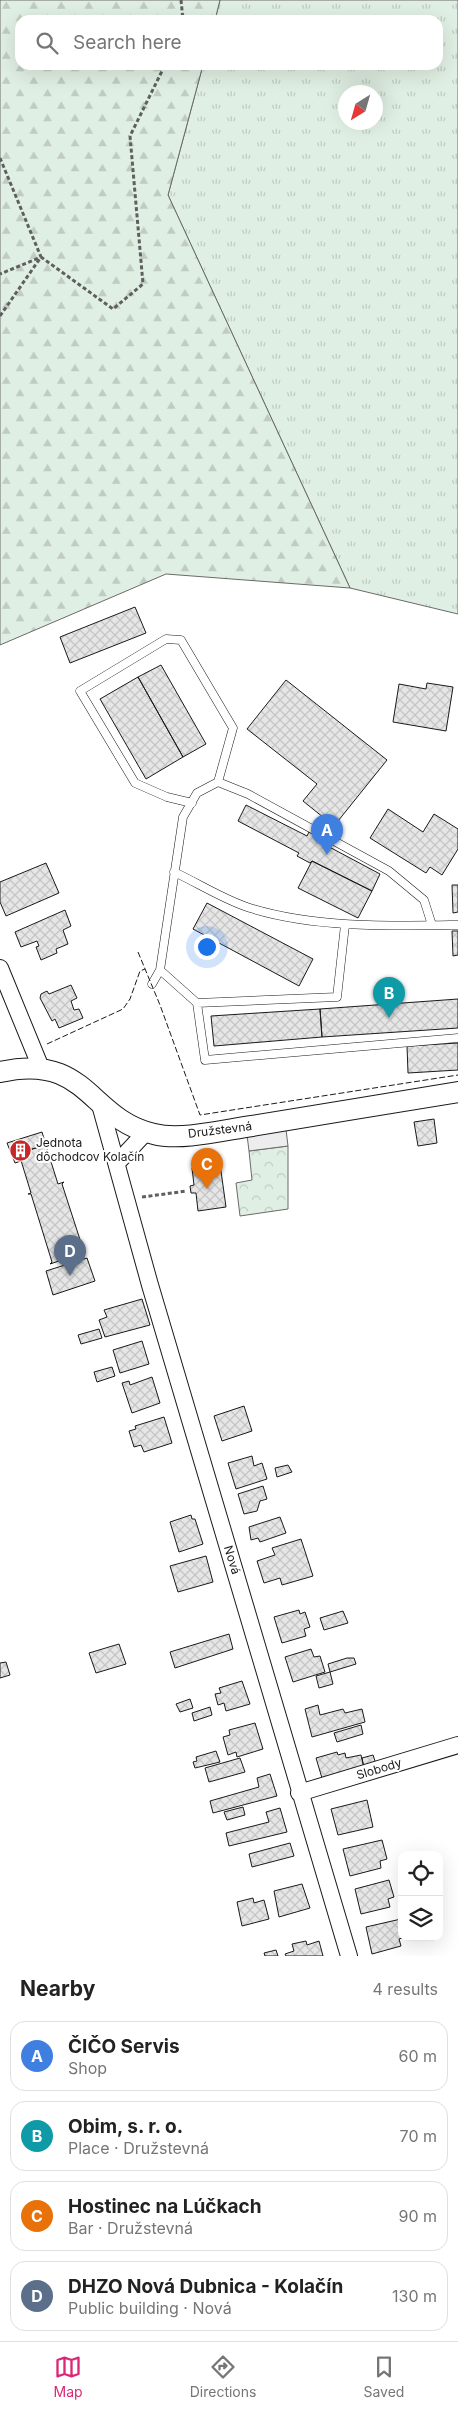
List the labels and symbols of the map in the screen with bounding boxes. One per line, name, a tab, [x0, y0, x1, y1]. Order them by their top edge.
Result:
north arrow	[338, 85, 383, 130]
pin: A	[311, 814, 343, 855]
your location	[194, 934, 220, 960]
pin: B	[373, 977, 405, 1018]
street label: Družstevná	[187, 1118, 253, 1141]
place label: Jednota dôchodcov Kolačín	[36, 1135, 144, 1164]
building icon: Jednota dôchodcov Kolačín	[8, 1138, 32, 1162]
pin: C	[191, 1148, 223, 1189]
pin: D	[54, 1235, 86, 1276]
street label: Nová	[221, 1544, 244, 1576]
street label: Slobody	[354, 1754, 404, 1782]

